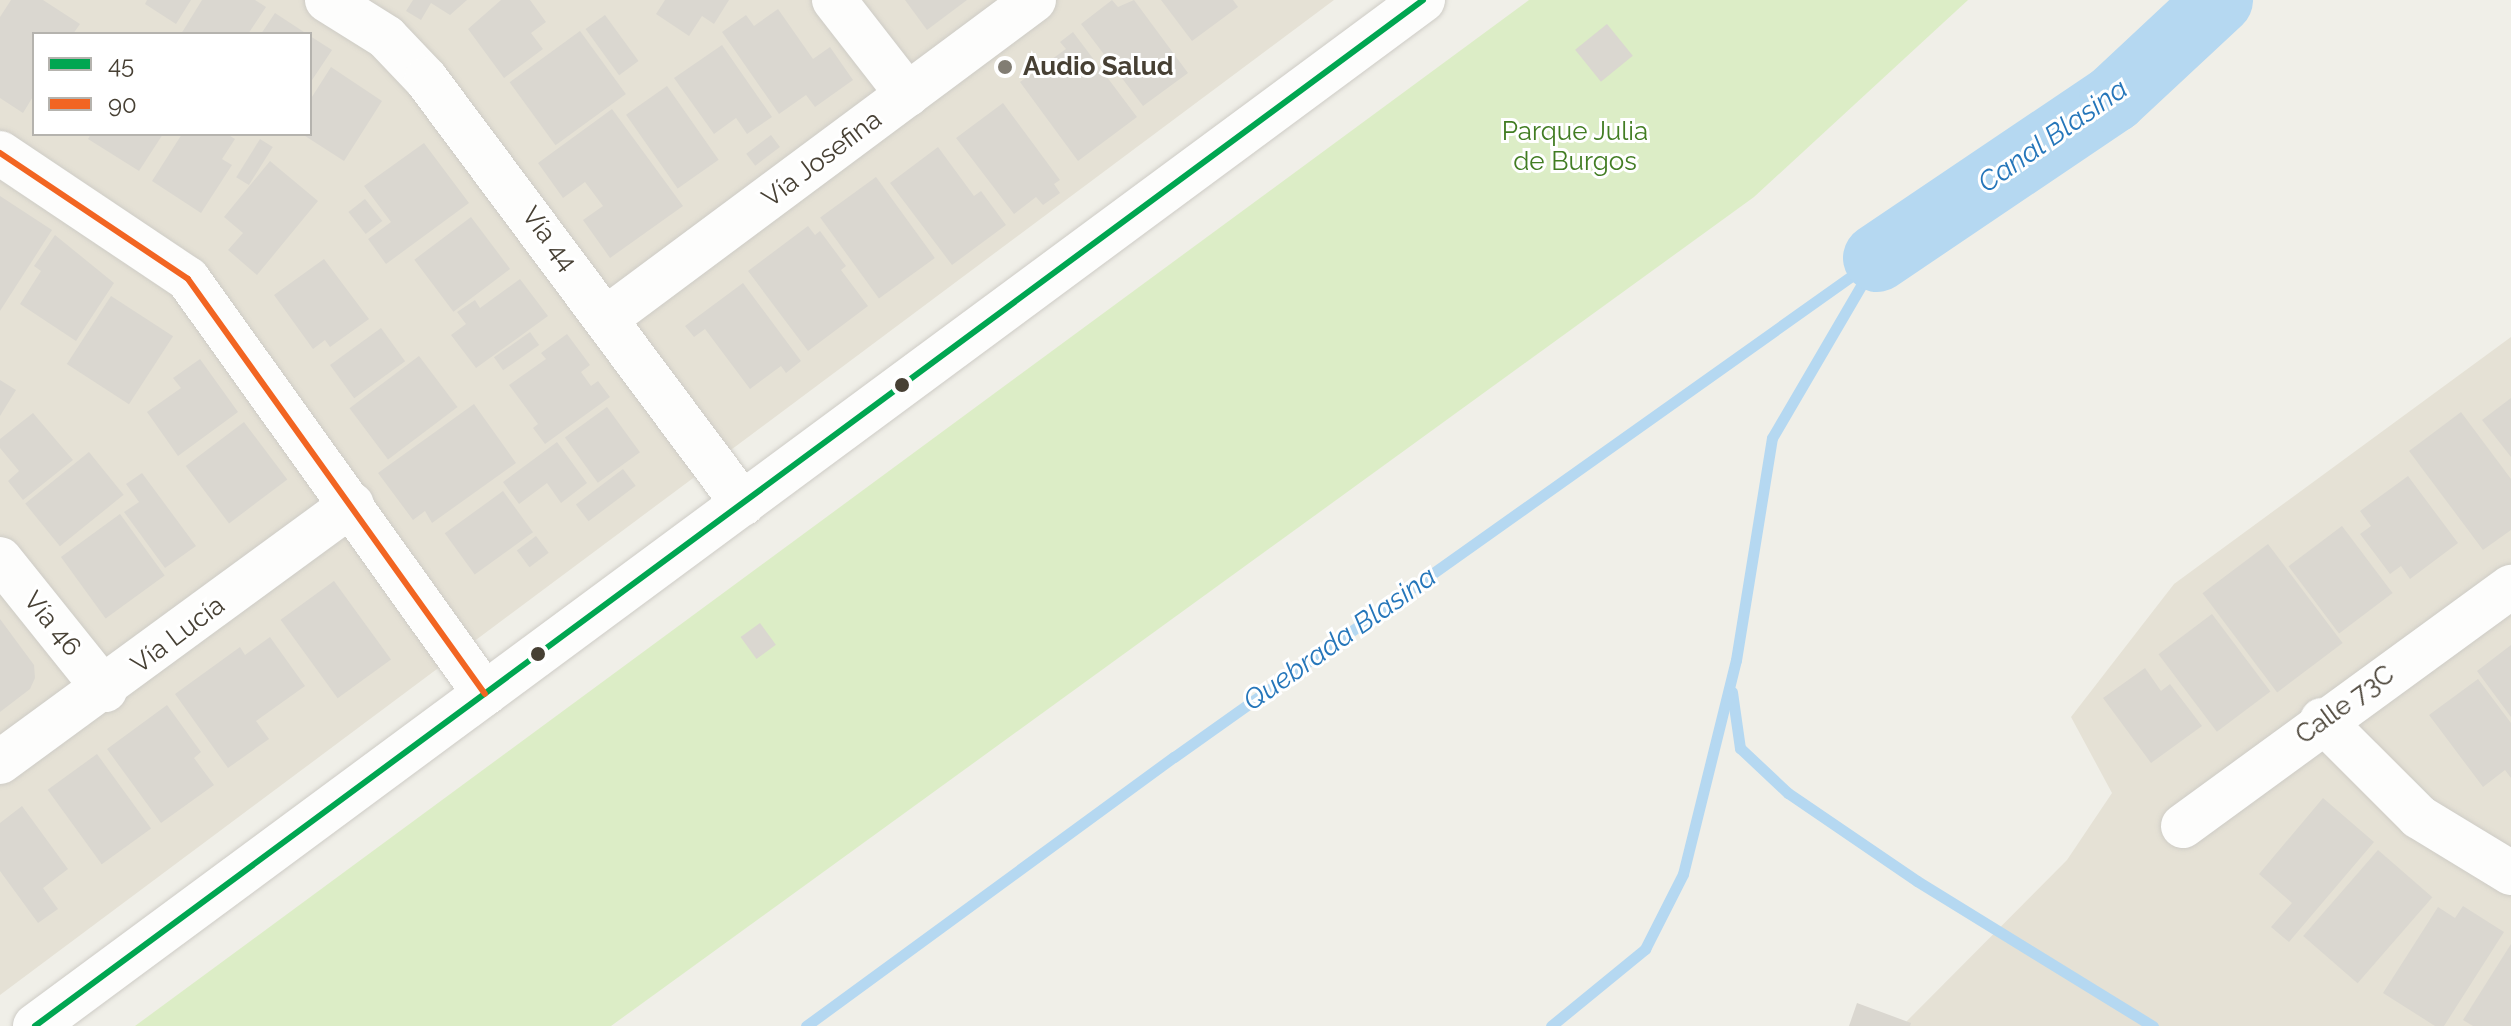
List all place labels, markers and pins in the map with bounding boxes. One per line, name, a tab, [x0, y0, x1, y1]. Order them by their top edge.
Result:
place label: Audio Salud	[1023, 51, 1174, 83]
marker: Audio Salud	[994, 56, 1016, 78]
unlabelled marker	[894, 377, 910, 393]
unlabelled marker	[530, 646, 546, 662]

